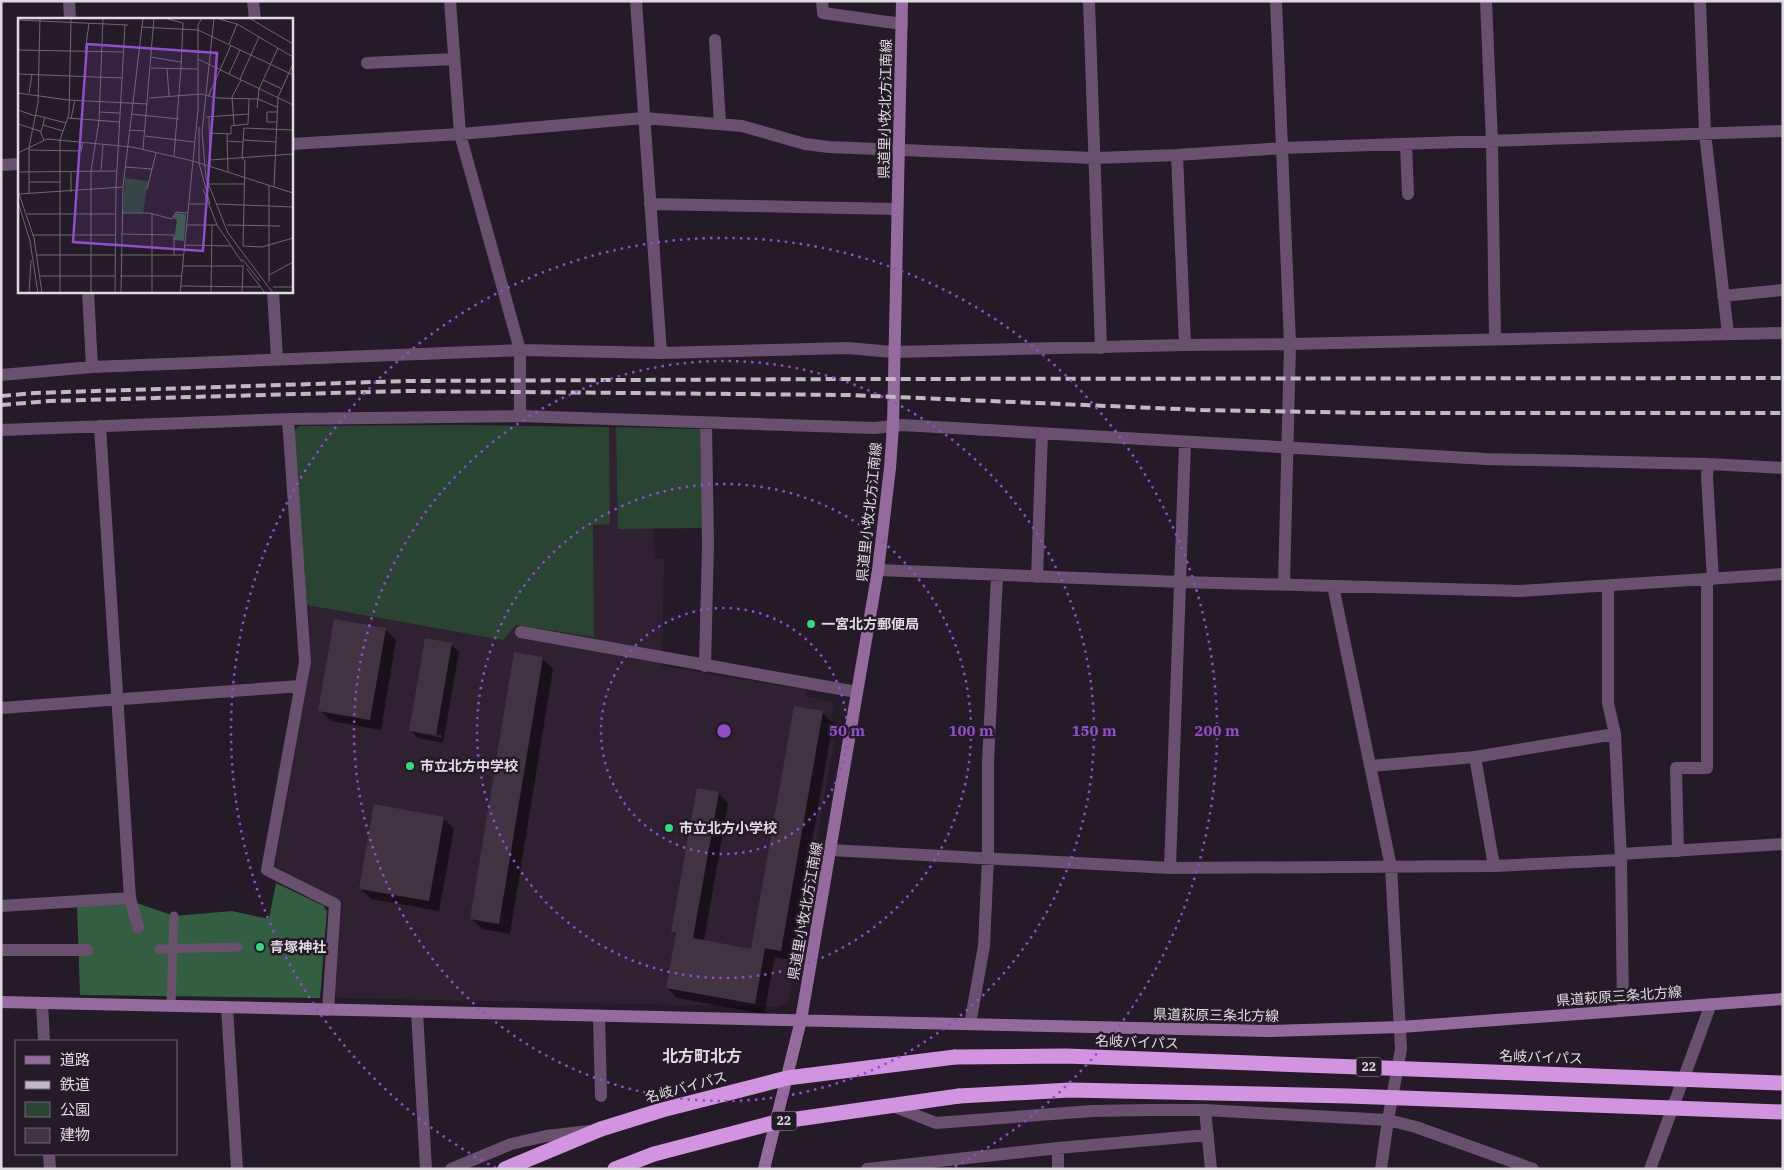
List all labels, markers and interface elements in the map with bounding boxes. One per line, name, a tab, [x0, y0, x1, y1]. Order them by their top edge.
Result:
inset map	[18, 18, 292, 292]
street label: 県道里小牧北方江南線	[875, 39, 895, 179]
street label: 県道里小牧北方江南線	[853, 441, 885, 583]
place label: 一宮北方郵便局	[821, 615, 919, 633]
marker: 一宮北方郵便局	[805, 618, 817, 630]
text: 50 m	[829, 721, 865, 740]
text: 100 m	[948, 721, 994, 740]
text: 150 m	[1071, 721, 1117, 740]
text: 200 m	[1194, 721, 1240, 740]
centre of rings	[715, 722, 733, 740]
place label: 市立北方中学校	[420, 757, 518, 775]
marker: 市立北方中学校	[404, 760, 416, 772]
place label: 市立北方小学校	[679, 819, 777, 837]
marker: 市立北方小学校	[663, 822, 675, 834]
street label: 県道里小牧北方江南線	[784, 841, 826, 981]
place label: 青塚神社	[270, 938, 326, 956]
marker: 青塚神社	[254, 941, 266, 953]
street label: 県道萩原三条北方線	[1556, 983, 1682, 1009]
street label: 県道萩原三条北方線	[1153, 1005, 1279, 1025]
street label: 名岐バイパス	[1095, 1032, 1179, 1052]
legend	[15, 1040, 178, 1155]
district label: 北方町北方	[662, 1046, 742, 1066]
street label: 名岐バイパス	[1499, 1047, 1583, 1067]
text: 道路	[60, 1050, 90, 1069]
road number: 22	[1356, 1058, 1382, 1076]
street label: 名岐バイパス	[643, 1067, 729, 1107]
text: 鉄道	[60, 1075, 90, 1094]
text: 公園	[60, 1100, 90, 1119]
road number: 22	[772, 1112, 796, 1130]
text: 建物	[60, 1125, 90, 1144]

